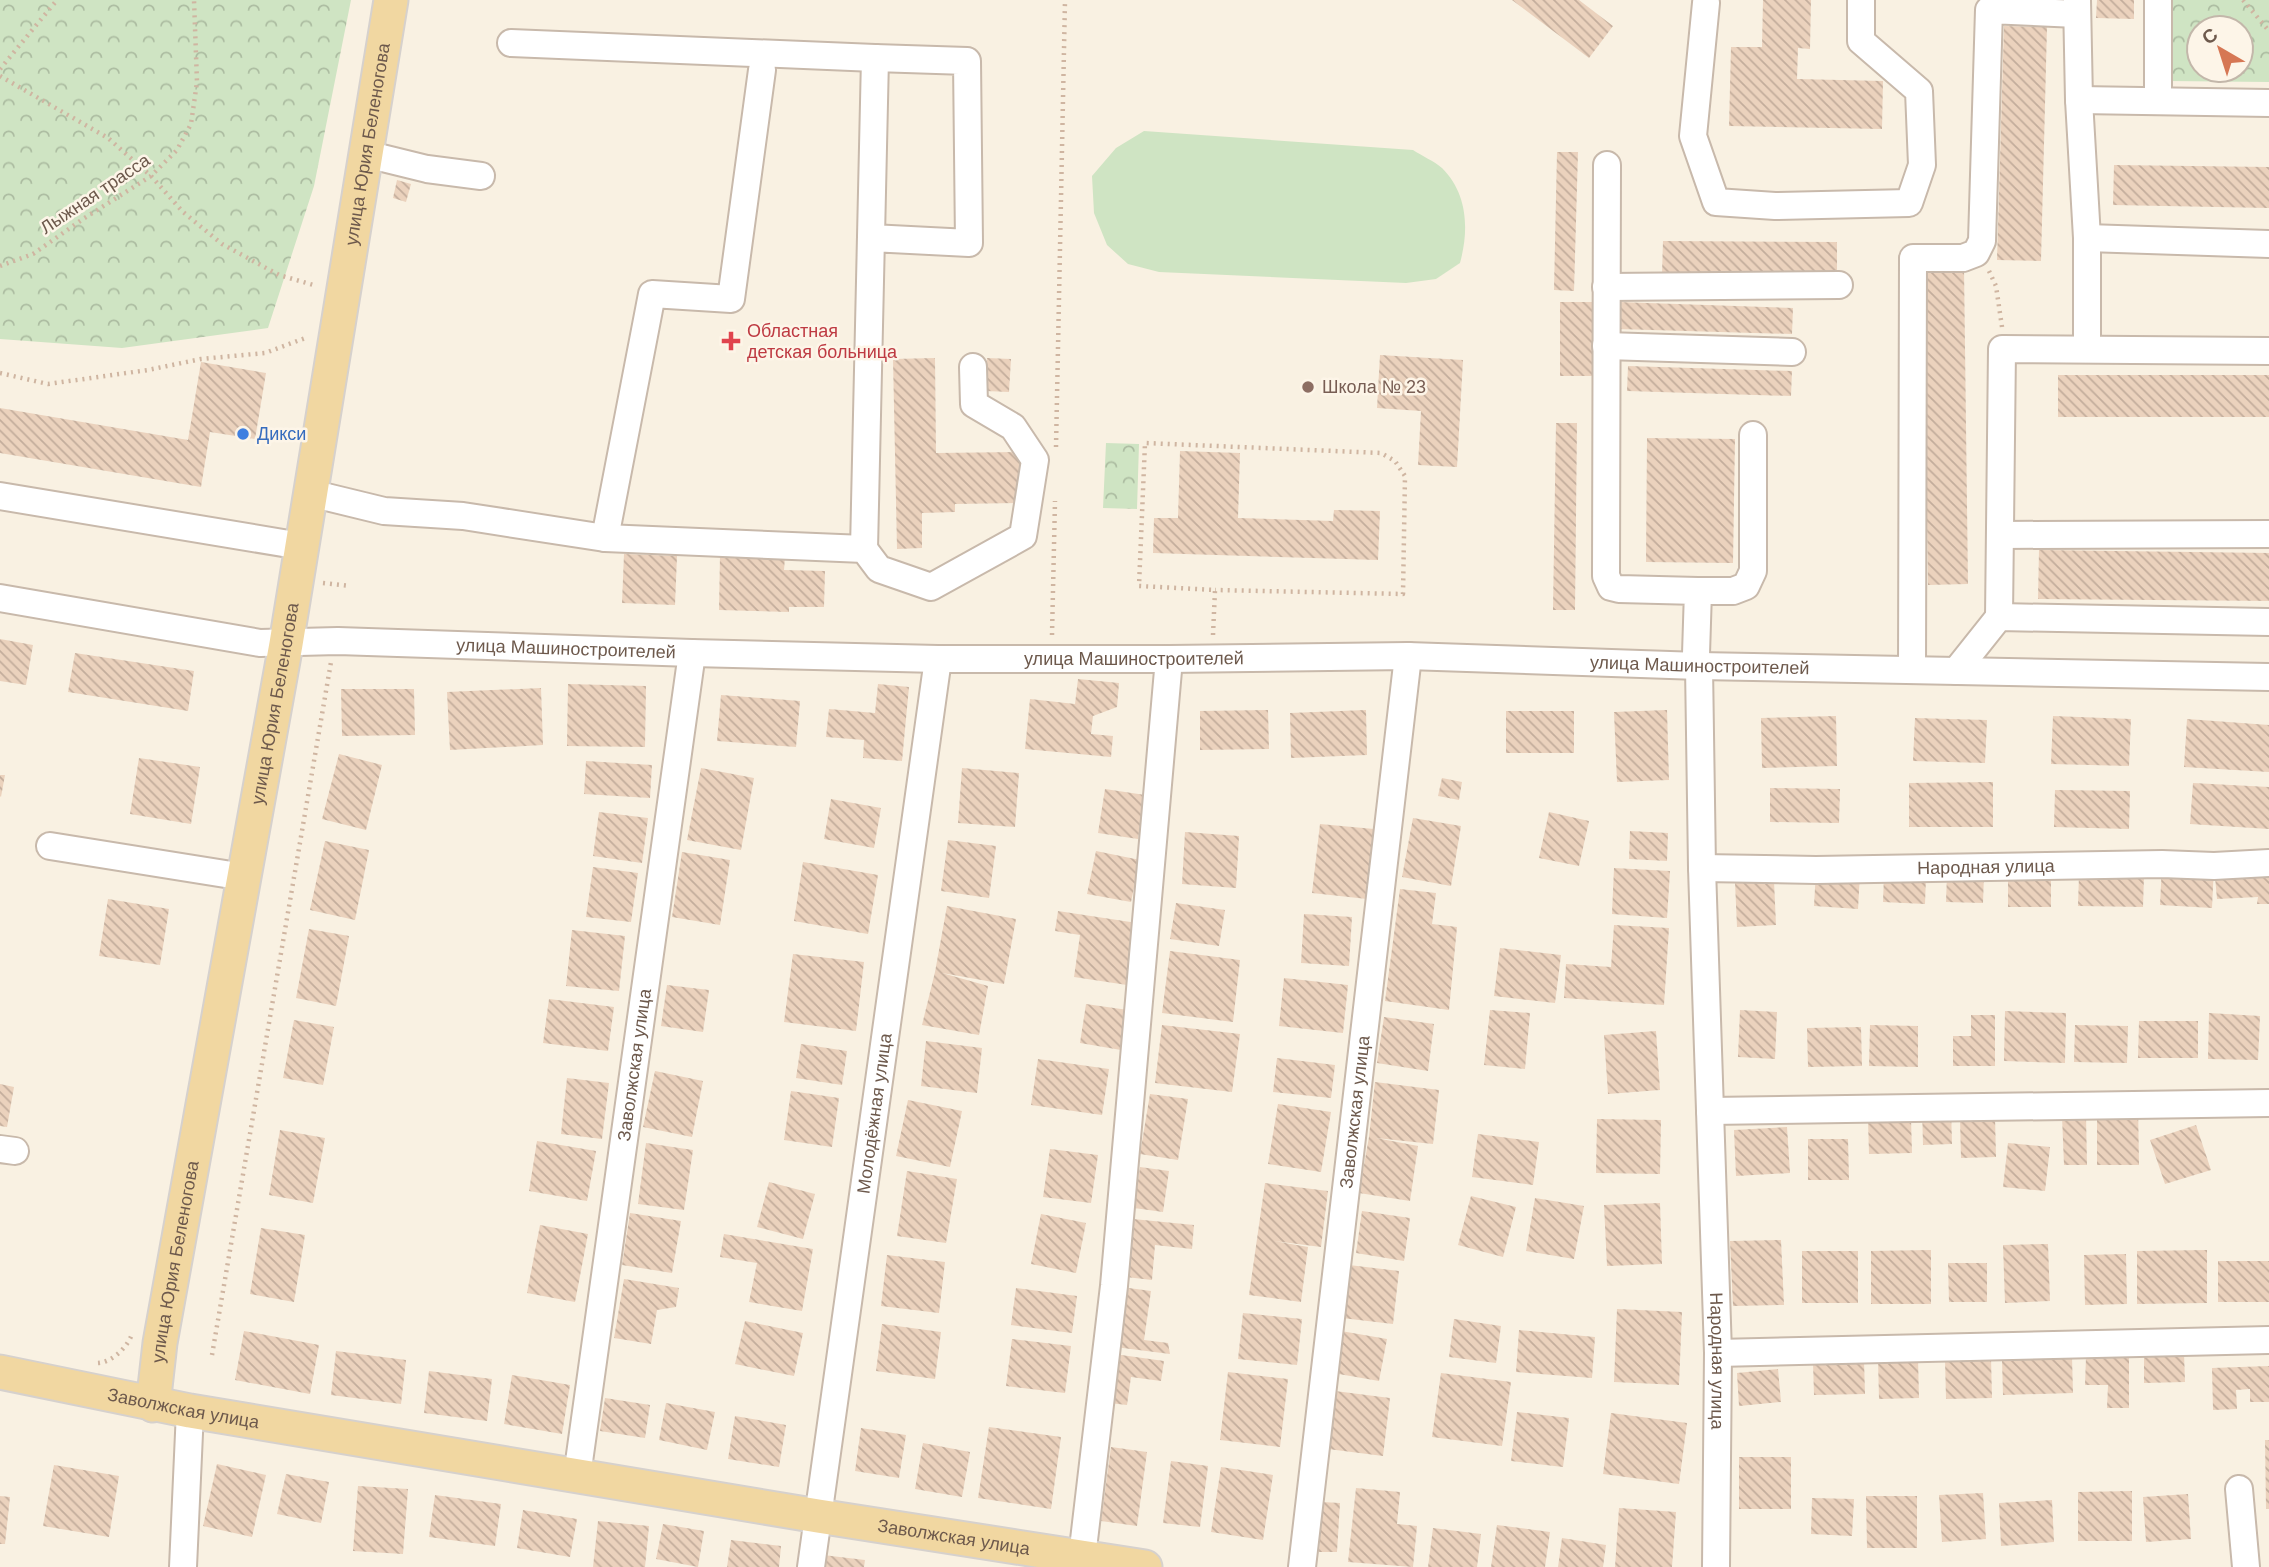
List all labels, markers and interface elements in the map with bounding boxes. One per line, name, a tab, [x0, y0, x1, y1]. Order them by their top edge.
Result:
north arrow	[2185, 14, 2255, 84]
text: С	[2198, 24, 2222, 49]
street label: улица Юрия Беленогова	[341, 41, 394, 247]
street label: Лыжная трасса	[36, 149, 154, 238]
place label: Областная детская больница	[747, 321, 898, 362]
marker: Областная детская больница	[721, 331, 741, 351]
place label: Школа № 23	[1322, 377, 1426, 397]
marker: Школа № 23	[1300, 379, 1316, 395]
place label: Дикси	[257, 424, 306, 444]
marker: Дикси	[235, 426, 251, 442]
street label: улица Юрия Беленогова	[247, 600, 303, 806]
street label: улица Машиностроителей	[456, 635, 676, 662]
street label: улица Машиностроителей	[1024, 648, 1244, 669]
street label: улица Машиностроителей	[1590, 652, 1810, 678]
street label: Народная улица	[1917, 856, 2056, 878]
street label: Заволжская улица	[614, 986, 655, 1143]
street label: Молодёжная улица	[853, 1031, 896, 1195]
street label: Заволжская улица	[1336, 1033, 1374, 1190]
street label: улица Юрия Беленогова	[148, 1158, 203, 1364]
street label: Народная улица	[1706, 1292, 1728, 1431]
street label: Заволжская улица	[106, 1384, 262, 1433]
street label: Заволжская улица	[876, 1515, 1032, 1559]

